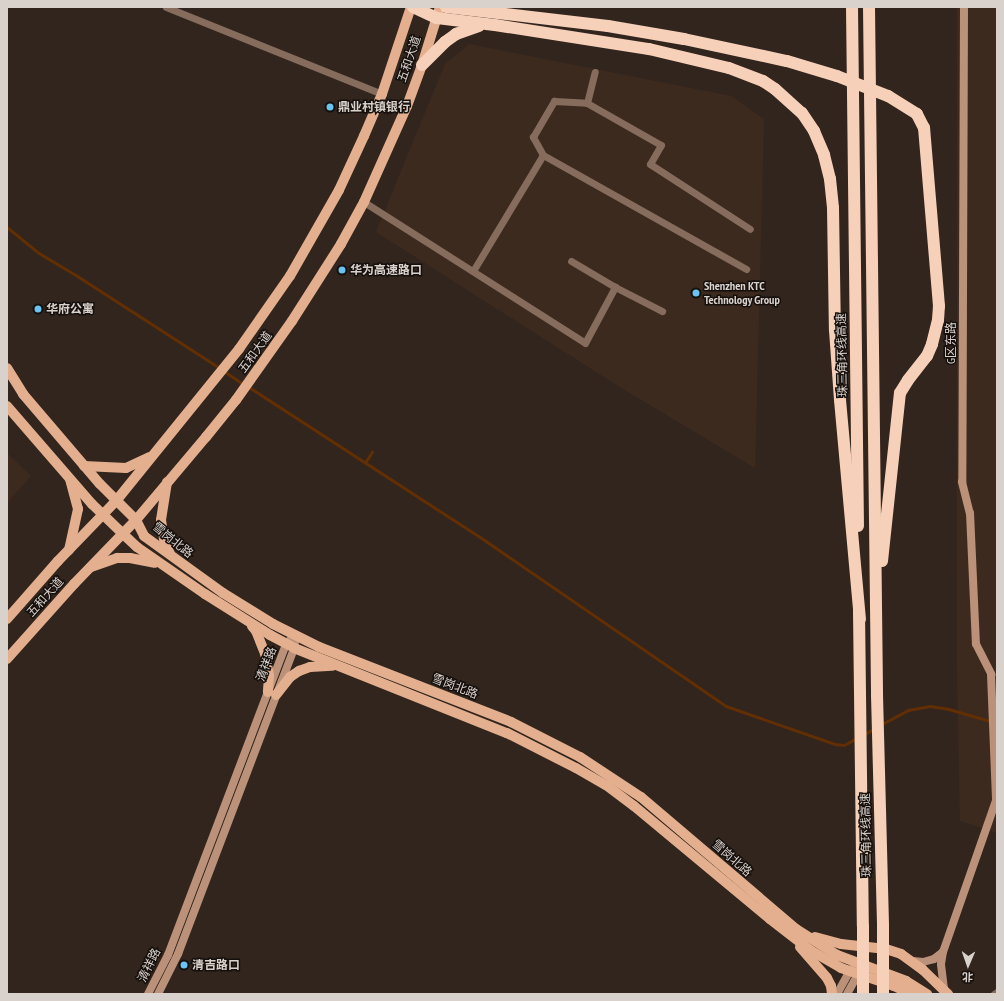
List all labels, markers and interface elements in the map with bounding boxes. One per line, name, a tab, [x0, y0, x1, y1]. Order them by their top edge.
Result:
street label: 五和大道	[394, 34, 424, 84]
place label: 鼎业村镇银行	[338, 100, 410, 114]
marker: 鼎业村镇银行	[325, 102, 335, 112]
place label: 华为高速路口	[350, 263, 422, 277]
marker: 华为高速路口	[337, 265, 347, 275]
place label: Shenzhen KTC Technology Group	[704, 279, 780, 307]
marker: Shenzhen KTC Technology Group	[691, 288, 701, 298]
place label: 华府公寓	[46, 302, 94, 316]
marker: 华府公寓	[33, 304, 43, 314]
street label: 珠三角环线高速	[834, 313, 850, 397]
street label: G区东路	[944, 322, 958, 364]
street label: 五和大道	[235, 328, 275, 376]
street label: 雪岗北路	[150, 519, 196, 561]
street label: 五和大道	[24, 574, 66, 620]
street label: 清祥路	[253, 645, 279, 683]
street label: 雪岗北路	[430, 671, 480, 701]
street label: 珠三角环线高速	[858, 793, 874, 877]
street label: 雪岗北路	[709, 837, 755, 879]
north arrow	[948, 945, 988, 985]
street label: 清祥路	[135, 946, 163, 984]
place label: 清吉路口	[192, 958, 240, 972]
marker: 清吉路口	[179, 960, 189, 970]
text: 北	[962, 970, 973, 984]

